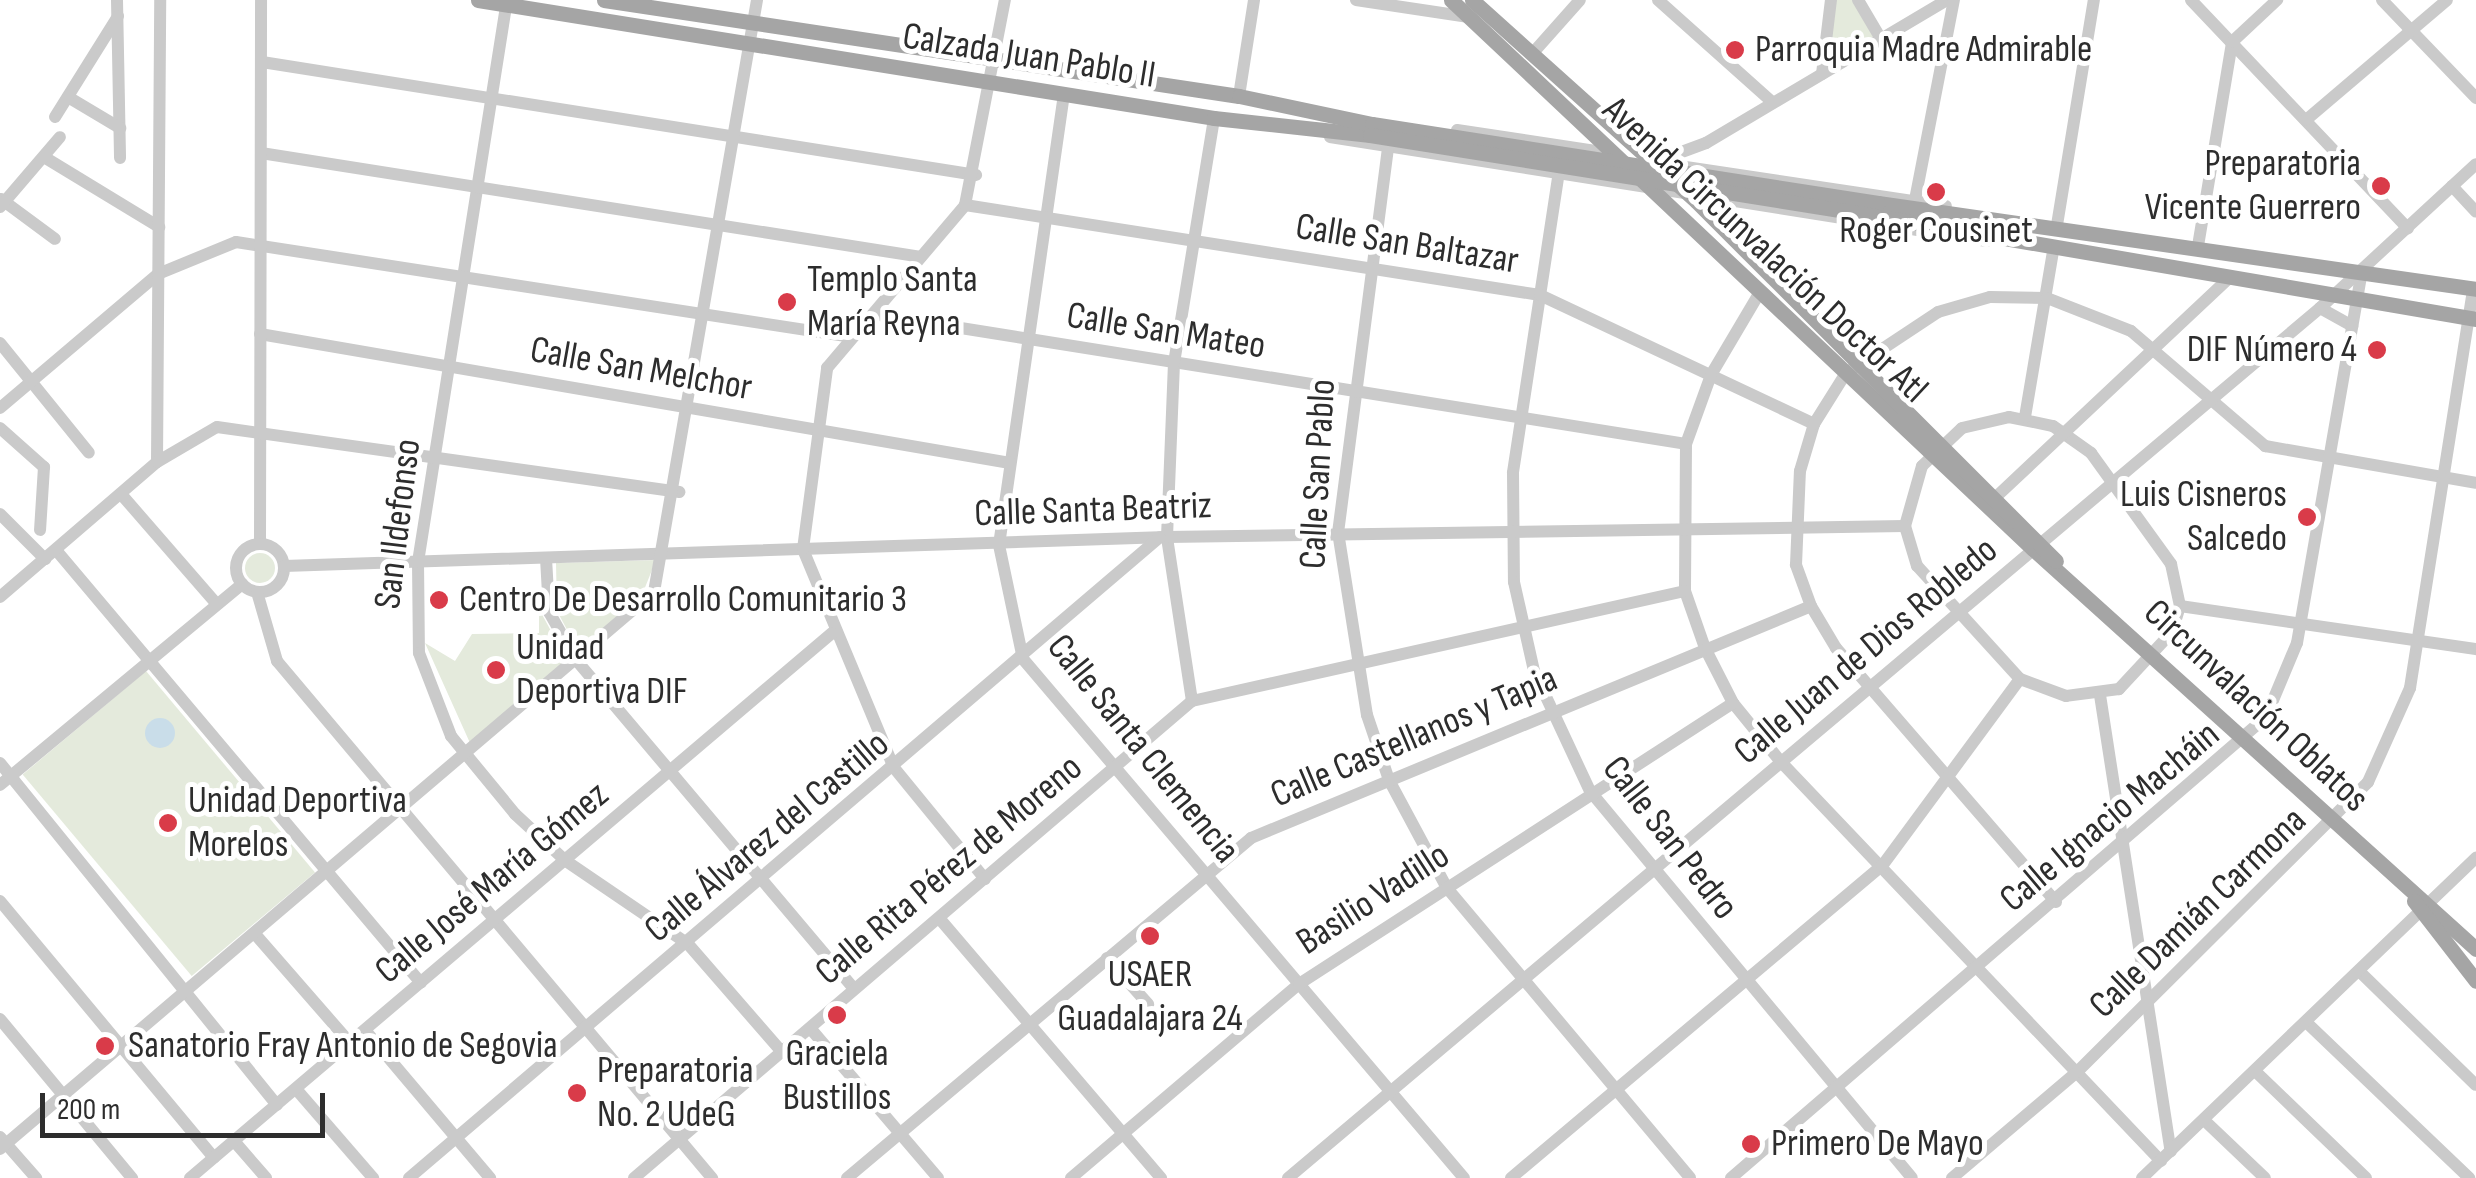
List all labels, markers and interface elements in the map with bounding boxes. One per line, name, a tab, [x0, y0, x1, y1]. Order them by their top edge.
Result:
street label: Calzada Juan Pablo II	[899, 14, 1159, 98]
place label: Parroquia Madre Admirable	[1755, 27, 2092, 73]
marker: Parroquia Madre Admirable	[1724, 39, 1746, 61]
street label: Avenida Circunvalación Doctor Atl	[1593, 88, 1937, 412]
place label: Preparatoria Vicente Guerrero	[2145, 141, 2361, 230]
marker: Preparatoria Vicente Guerrero	[2370, 175, 2392, 197]
marker: Roger Cousinet	[1925, 181, 1947, 203]
street label: Calle San Baltazar	[1292, 204, 1522, 284]
place label: Roger Cousinet	[1839, 208, 2033, 254]
place label: Templo Santa María Reyna	[807, 257, 978, 346]
marker: Templo Santa María Reyna	[776, 291, 798, 313]
street label: Calle San Mateo	[1063, 293, 1269, 369]
street label: Calle San Melchor	[527, 327, 755, 411]
place label: DIF Número 4	[2187, 327, 2357, 373]
marker: DIF Número 4	[2366, 339, 2388, 361]
street label: Calle San Pablo	[1290, 378, 1346, 570]
street label: San Ildefonso	[365, 437, 431, 611]
place label: Luis Cisneros Salcedo	[2120, 472, 2287, 562]
street label: Calle Santa Beatriz	[974, 483, 1212, 537]
marker: Luis Cisneros Salcedo	[2296, 506, 2318, 528]
street label: Calle Juan de Dios Robledo	[1725, 528, 2007, 774]
place label: Centro De Desarrollo Comunitario 3	[459, 577, 907, 623]
marker: Centro De Desarrollo Comunitario 3	[428, 589, 450, 611]
street label: Circunvalación Oblatos	[2134, 590, 2378, 822]
place label: Unidad Deportiva DIF	[516, 625, 688, 714]
street label: Calle Santa Clemencia	[1037, 625, 1249, 873]
street label: Calle Castellanos y Tapia	[1264, 656, 1564, 818]
marker: Unidad Deportiva DIF	[485, 659, 507, 681]
street label: Calle Ignacio Macháin	[1991, 712, 2229, 922]
street label: Calle Álvarez del Castillo	[636, 722, 898, 952]
street label: Calle Rita Pérez de Moreno	[806, 745, 1092, 995]
street label: Calle San Pedro	[1592, 747, 1748, 929]
street label: Calle José María Gómez	[366, 772, 618, 994]
place label: Unidad Deportiva Morelos	[188, 778, 407, 868]
street label: Calle Damián Carmona	[2080, 798, 2316, 1028]
marker: Unidad Deportiva Morelos	[157, 812, 179, 834]
street label: Basilio Vadillo	[1288, 833, 1458, 965]
marker: USAER Guadalajara 24	[1139, 925, 1161, 947]
place label: USAER Guadalajara 24	[1057, 952, 1243, 1042]
marker: Graciela Bustillos	[826, 1004, 848, 1026]
place label: Sanatorio Fray Antonio de Segovia	[128, 1023, 558, 1069]
place label: Graciela Bustillos	[783, 1031, 891, 1120]
marker: Sanatorio Fray Antonio de Segovia	[92, 1033, 118, 1059]
place label: Preparatoria No. 2 UdeG	[597, 1048, 754, 1138]
scale bar	[45, 1073, 330, 1135]
marker: Preparatoria No. 2 UdeG	[566, 1082, 588, 1104]
text: 200 m	[57, 1092, 120, 1128]
place label: Primero De Mayo	[1771, 1121, 1984, 1167]
marker: Primero De Mayo	[1740, 1133, 1762, 1155]

